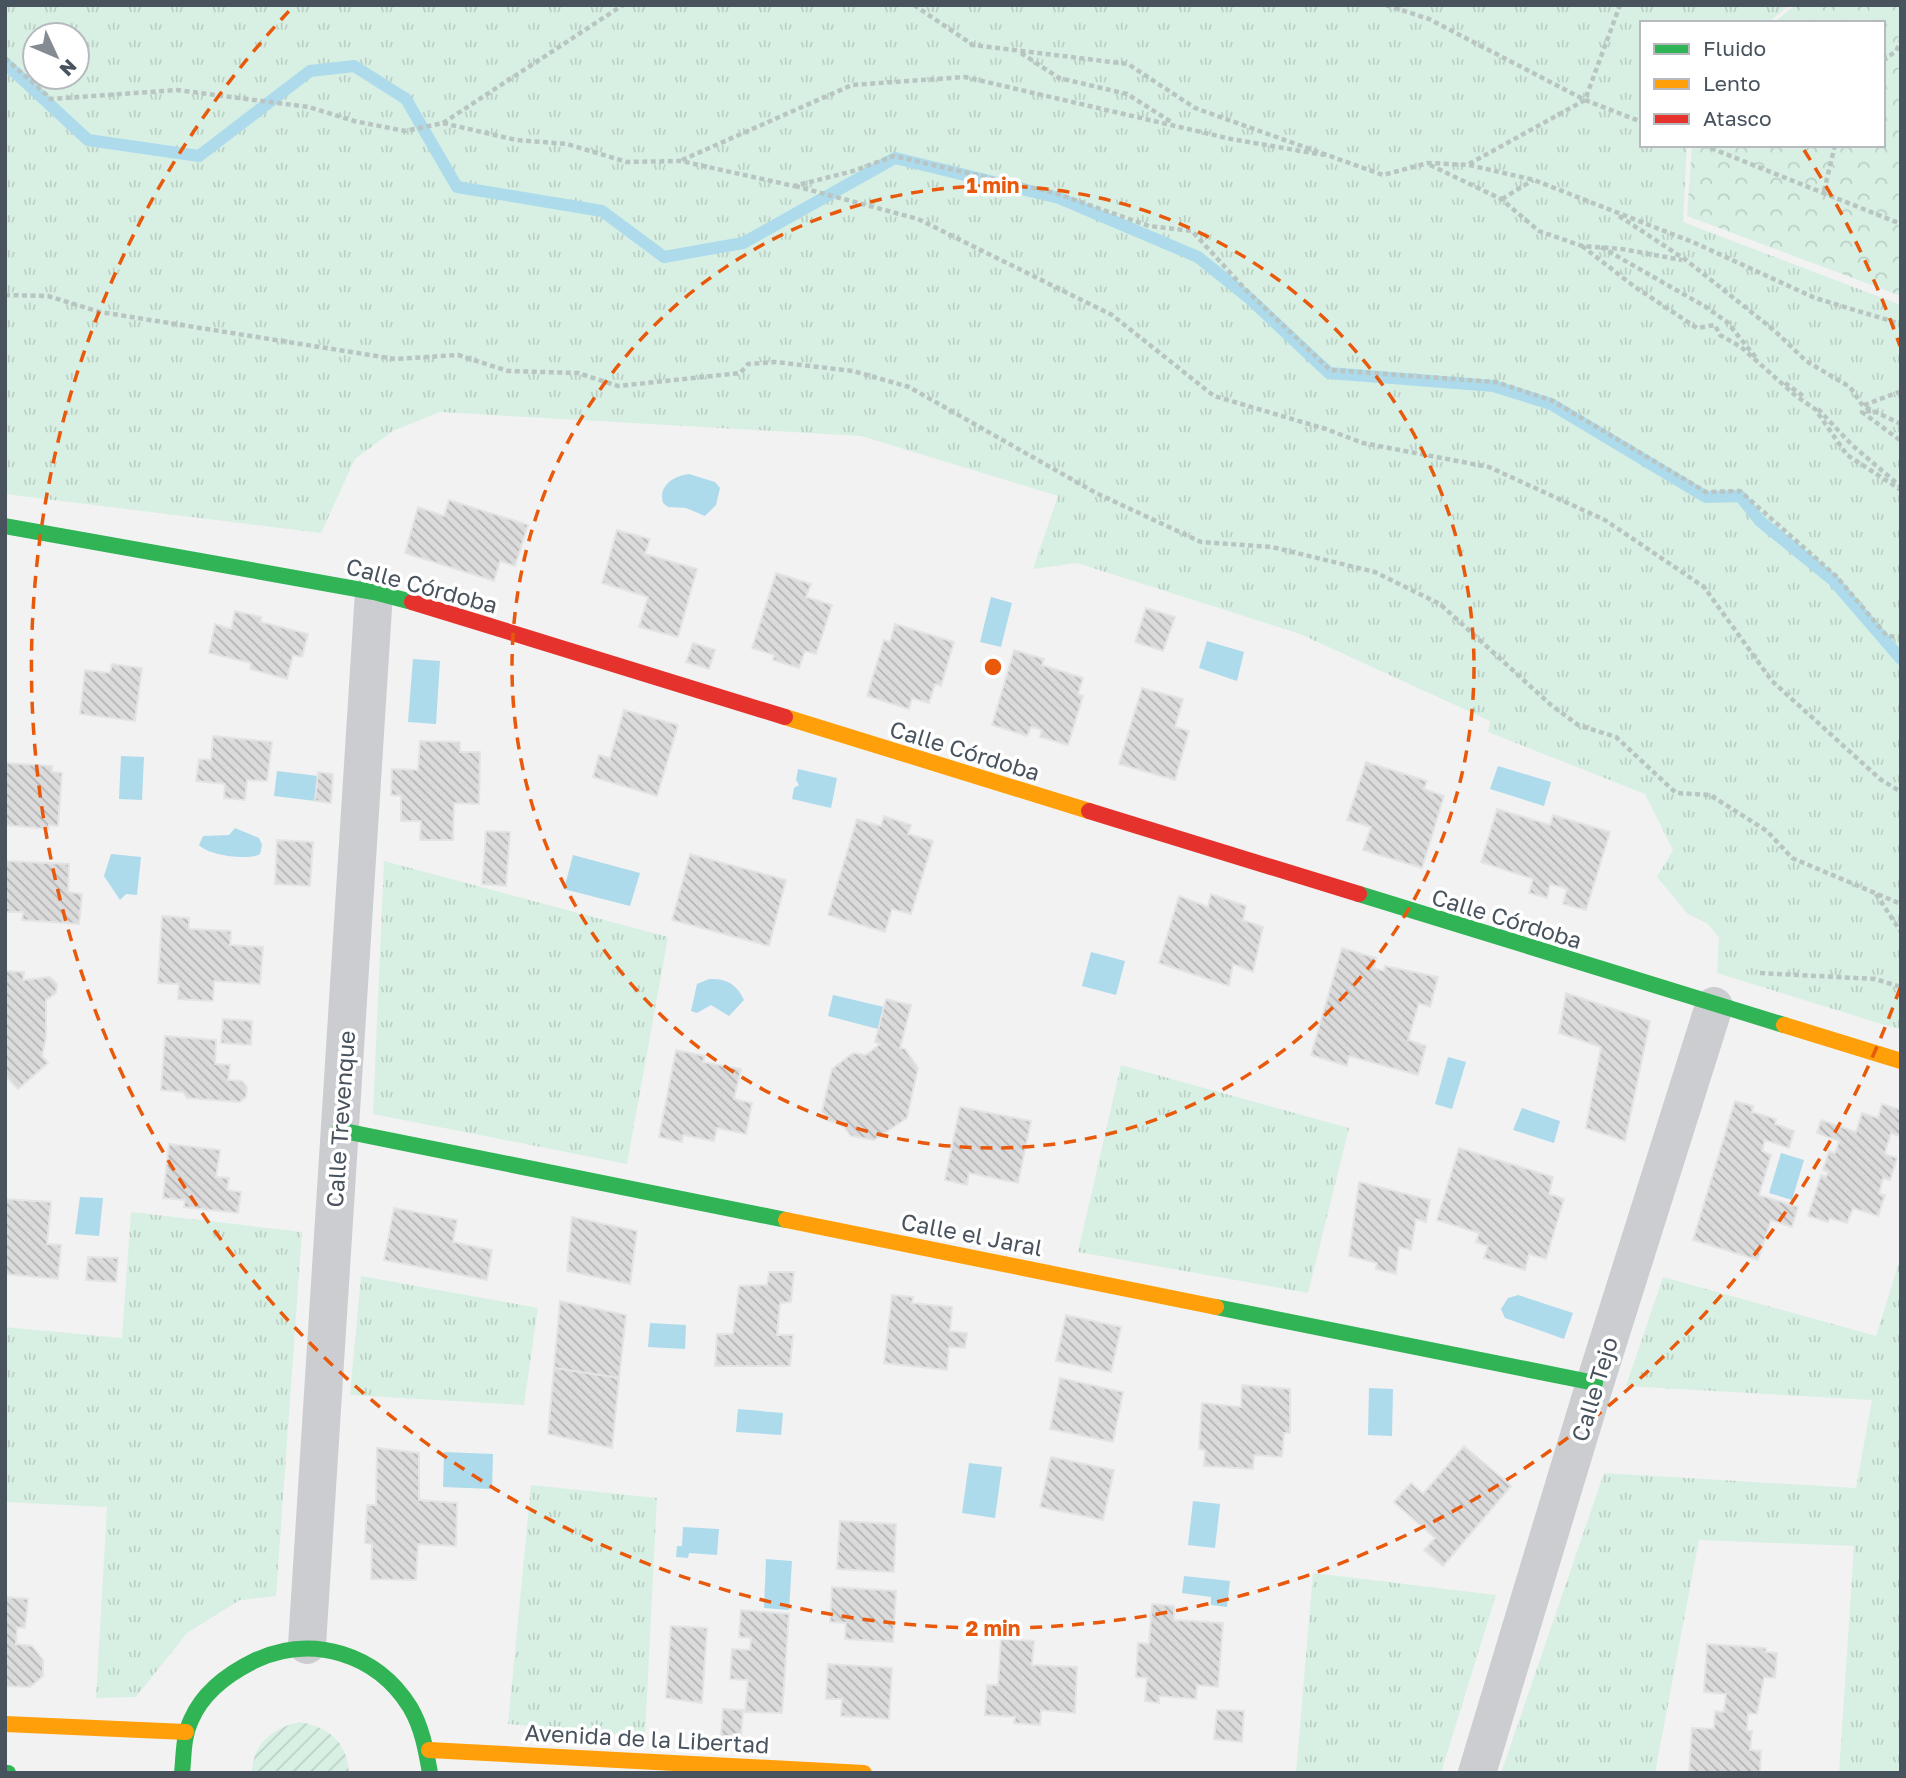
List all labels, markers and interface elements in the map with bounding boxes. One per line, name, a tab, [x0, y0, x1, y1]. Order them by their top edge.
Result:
north arrow	[21, 21, 91, 91]
legend	[1640, 21, 1885, 147]
text: Fluido	[1703, 35, 1766, 61]
text: N	[55, 55, 82, 81]
text: Lento	[1703, 70, 1761, 96]
text: Atasco	[1703, 105, 1772, 131]
text: 1 min	[967, 172, 1019, 198]
street label: Calle Córdoba	[343, 551, 501, 619]
centre of rings	[981, 655, 1005, 679]
street label: Calle Córdoba	[887, 714, 1043, 786]
street label: Calle Córdoba	[1429, 882, 1585, 954]
street label: Calle Trevenque	[320, 1030, 360, 1208]
street label: Calle el Jaral	[899, 1207, 1045, 1261]
street label: Calle Tejo	[1565, 1333, 1623, 1445]
text: 2 min	[966, 1615, 1020, 1641]
street label: Avenida de la Libertad	[524, 1718, 770, 1758]

